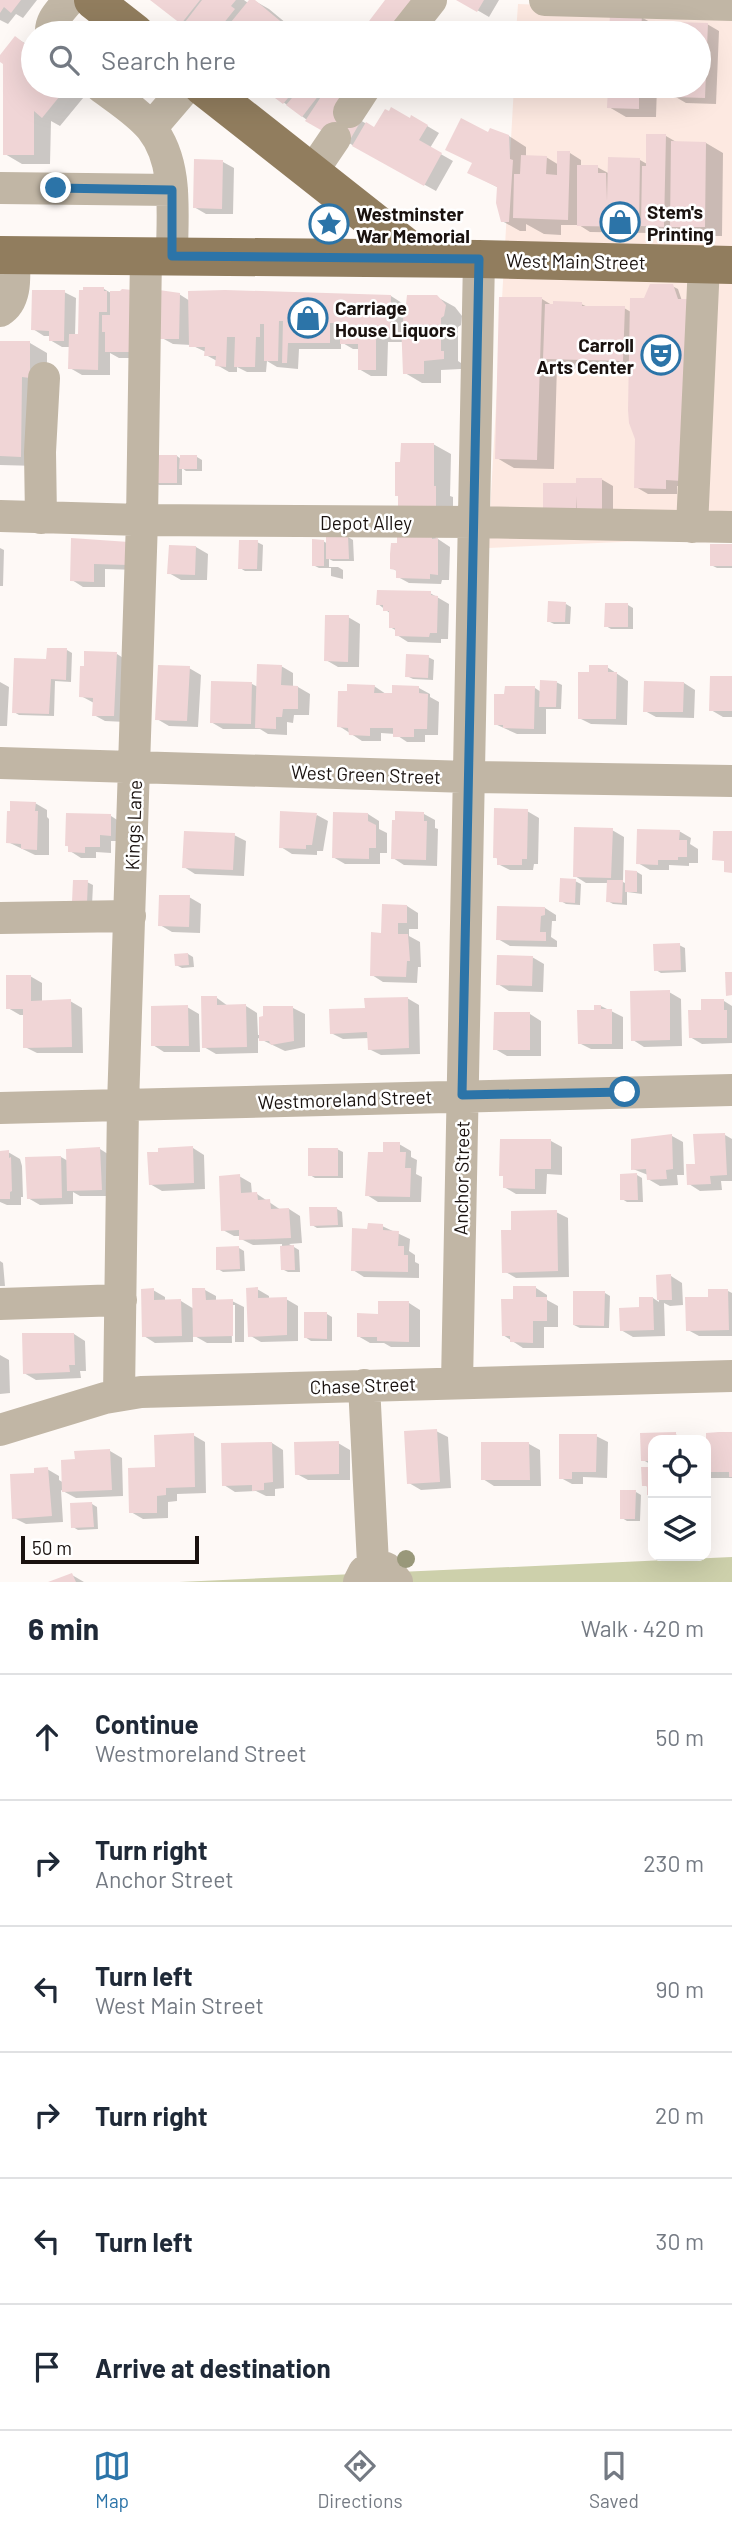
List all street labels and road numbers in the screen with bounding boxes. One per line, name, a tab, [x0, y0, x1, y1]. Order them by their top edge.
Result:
street label: West Main Street	[506, 248, 646, 274]
street label: Depot Alley	[320, 511, 412, 534]
street label: West Green Street	[291, 760, 441, 788]
street label: Kings Lane	[120, 779, 146, 871]
street label: Westmoreland Street	[257, 1084, 433, 1114]
street label: Anchor Street	[449, 1121, 473, 1235]
street label: Chase Street	[309, 1372, 417, 1398]

